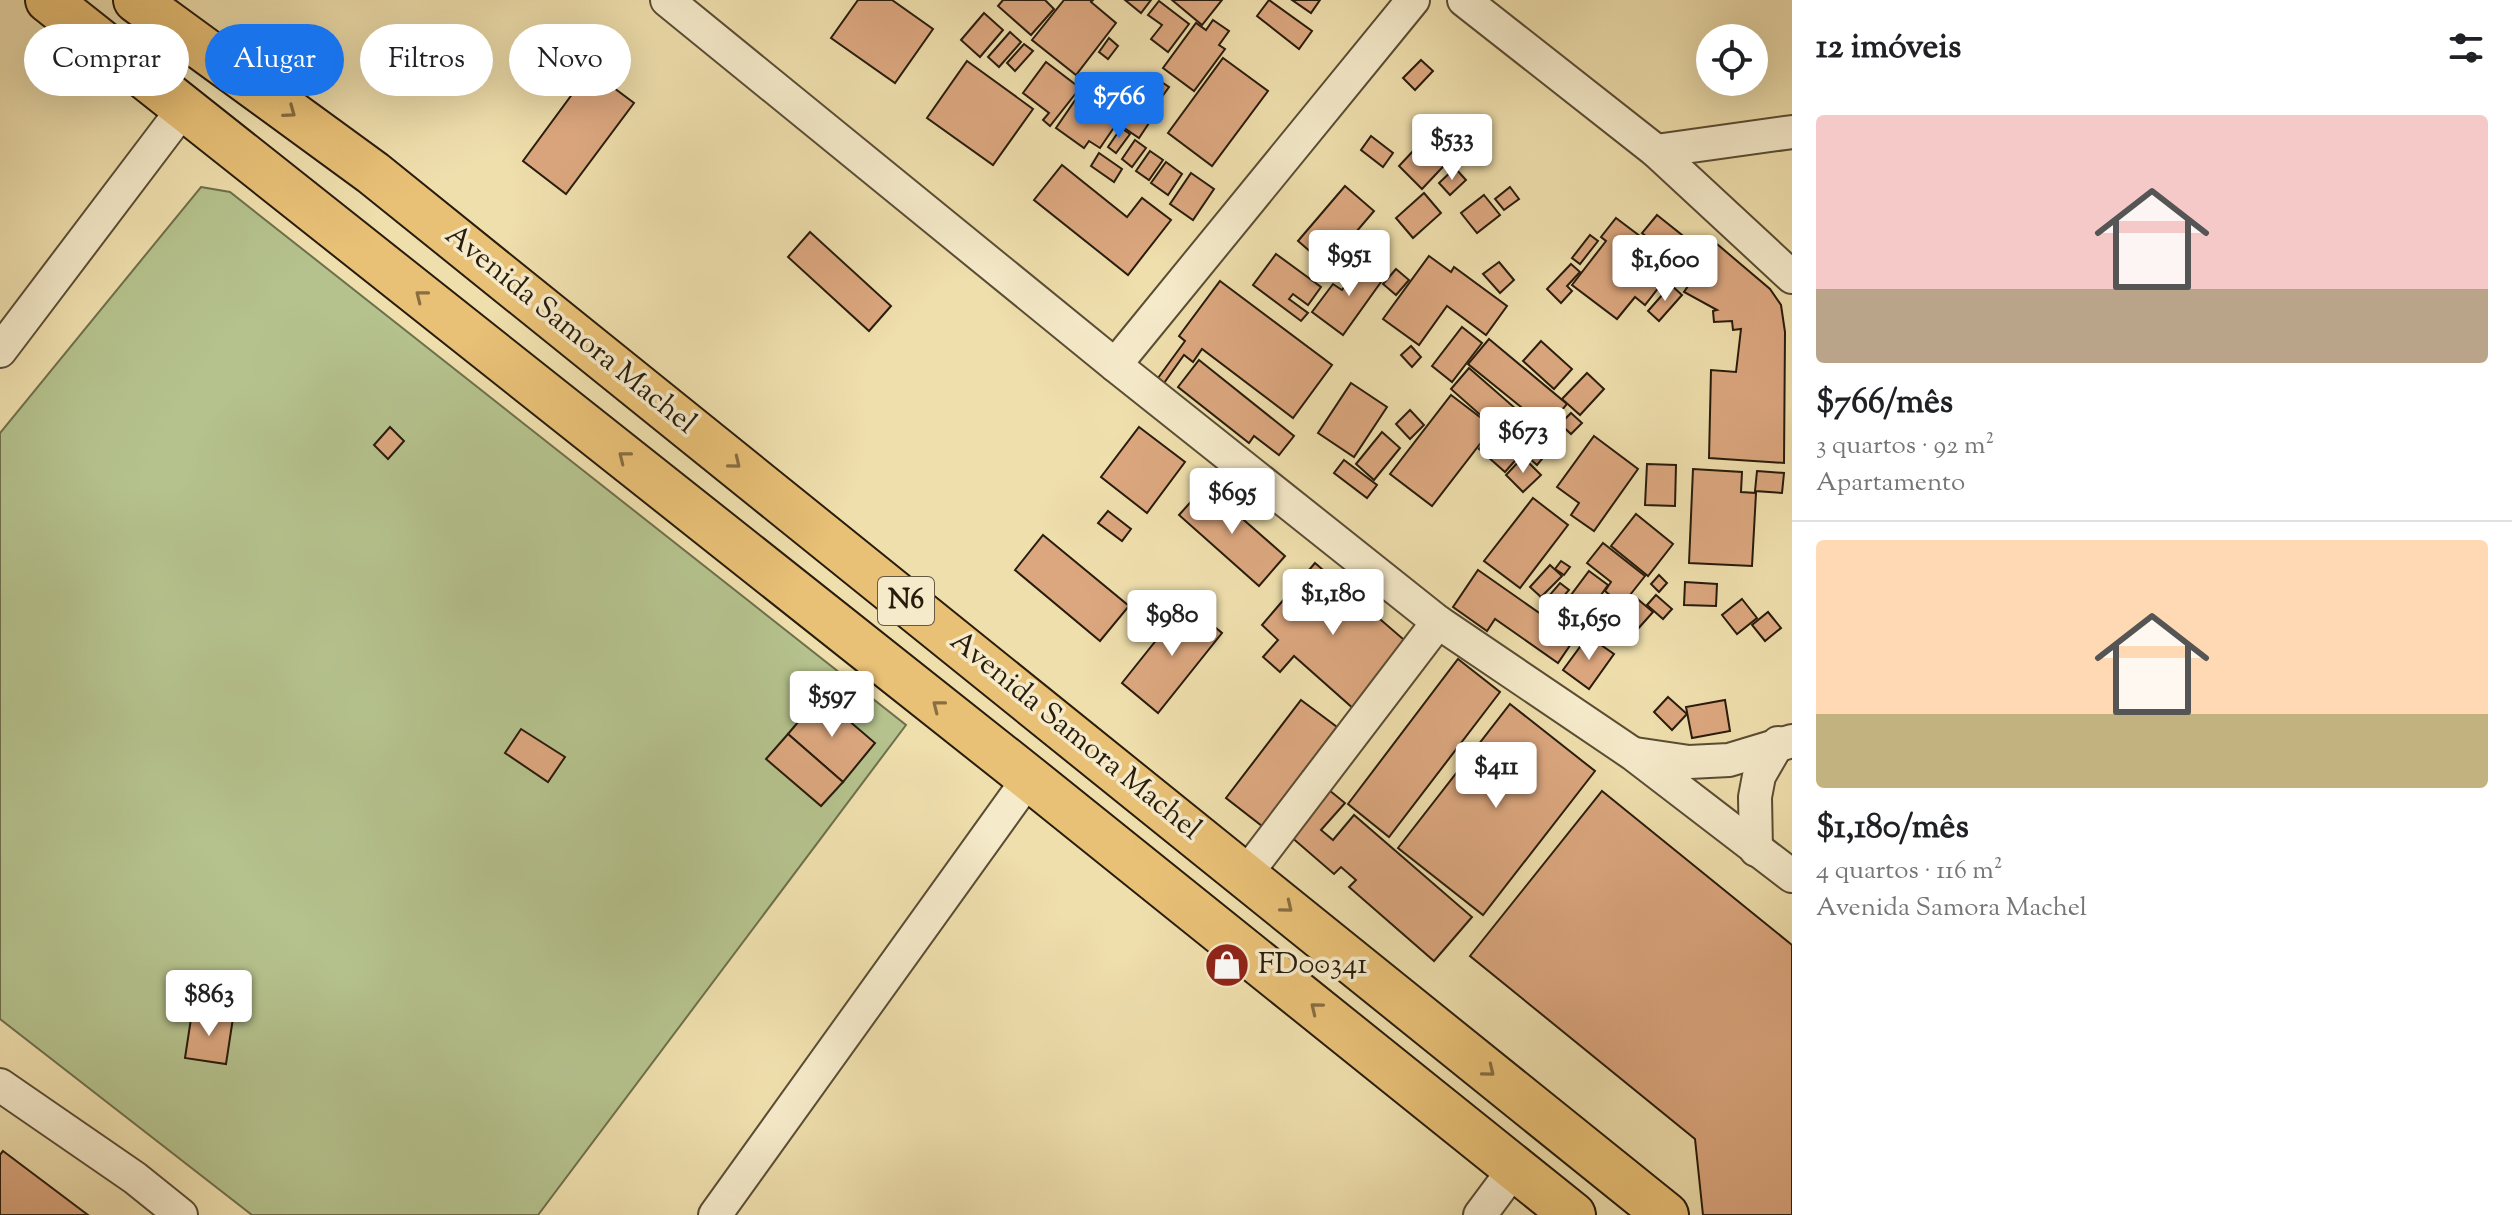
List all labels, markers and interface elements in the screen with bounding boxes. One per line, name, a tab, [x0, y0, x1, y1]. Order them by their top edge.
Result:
chip: Comprar	[24, 24, 189, 96]
chip: Alugar	[205, 24, 344, 96]
chip: Filtros	[360, 24, 493, 96]
chip: Novo	[509, 24, 631, 96]
map controls	[1696, 24, 1768, 96]
button: locate	[1696, 24, 1768, 96]
text: 12 imóveis	[1816, 24, 1961, 73]
icon: filters	[2444, 26, 2488, 70]
pin: $766	[1072, 72, 1166, 140]
text: $766	[1093, 79, 1145, 116]
one-way arrow	[281, 102, 295, 116]
pin: $533	[1405, 114, 1499, 182]
text: $533	[1430, 121, 1474, 158]
icon: home	[2080, 167, 2224, 311]
street label: Avenida Samora Machel	[435, 215, 705, 445]
pin: $951	[1302, 230, 1396, 298]
pin: $1,600	[1600, 235, 1730, 303]
text: $951	[1327, 237, 1371, 274]
text: $1,600	[1630, 242, 1700, 279]
one-way arrow	[416, 291, 430, 306]
text: $766/mês	[1816, 379, 1953, 428]
pin: $673	[1476, 407, 1570, 475]
text: $673	[1498, 414, 1548, 451]
text: 3 quartos · 92 m²	[1816, 428, 1994, 465]
one-way arrow	[618, 453, 633, 467]
one-way arrow	[726, 454, 741, 468]
text: Apartamento	[1816, 465, 1965, 502]
pin: $695	[1185, 468, 1279, 536]
text: $695	[1208, 475, 1256, 512]
pin: $1,180	[1268, 569, 1398, 637]
text: $1,180	[1301, 576, 1365, 613]
road number: N6	[878, 577, 934, 625]
pin: $980	[1125, 590, 1219, 658]
icon: home	[2080, 592, 2224, 736]
pin: $1,650	[1524, 594, 1654, 662]
text: $980	[1145, 597, 1199, 634]
text: $1,650	[1557, 601, 1621, 638]
street label: Avenida Samora Machel	[940, 621, 1210, 851]
pin: $597	[785, 671, 879, 739]
text: $597	[808, 678, 856, 715]
one-way arrow	[933, 701, 947, 716]
pin: $411	[1449, 742, 1543, 810]
text: $411	[1474, 749, 1518, 786]
text: $1,180/mês	[1816, 804, 1969, 853]
text: 4 quartos · 116 m²	[1816, 853, 2003, 890]
text: Avenida Samora Machel	[1816, 890, 2087, 927]
one-way arrow	[1278, 898, 1293, 912]
shop icon: FD00341	[1203, 941, 1251, 989]
place label: FD00341	[1258, 944, 1368, 987]
pin: $863	[162, 970, 256, 1038]
text: $863	[184, 977, 234, 1014]
one-way arrow	[1310, 1004, 1325, 1018]
one-way arrow	[1480, 1061, 1494, 1076]

